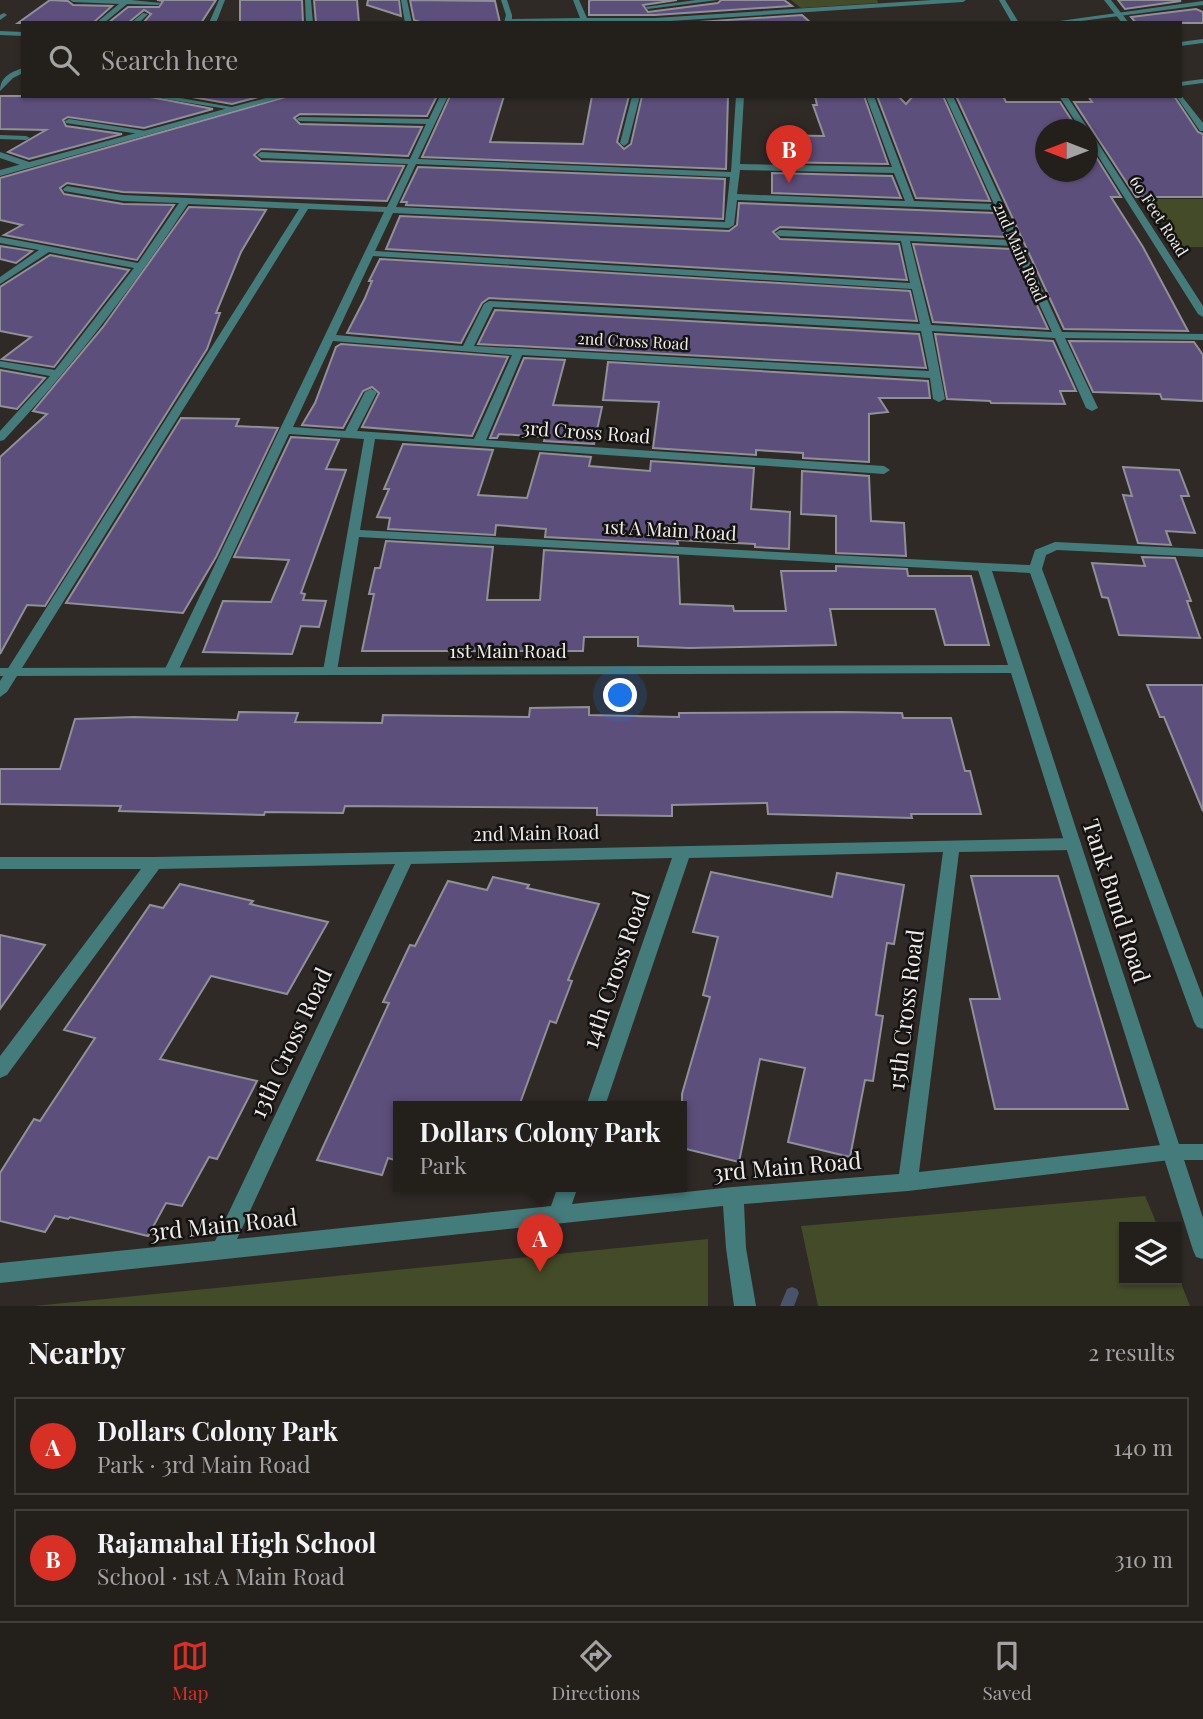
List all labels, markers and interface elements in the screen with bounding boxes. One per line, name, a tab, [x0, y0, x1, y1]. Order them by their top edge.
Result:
search box	[21, 21, 1182, 98]
icon: search	[45, 41, 83, 79]
text: Search here	[101, 42, 238, 77]
north arrow	[1035, 119, 1098, 182]
pin: B	[766, 125, 812, 183]
street label: 60 Feet Road	[1125, 171, 1193, 260]
street label: 2nd Main Road	[989, 199, 1052, 305]
street label: 2nd Cross Road	[577, 327, 689, 354]
street label: 3rd Cross Road	[521, 414, 651, 448]
street label: 1st A Main Road	[603, 513, 737, 545]
street label: 1st Main Road	[449, 637, 567, 663]
your location	[603, 678, 637, 712]
street label: Tank Bund Road	[1076, 815, 1158, 986]
street label: 2nd Main Road	[472, 818, 600, 846]
street label: 14th Cross Road	[573, 887, 656, 1052]
street label: 15th Cross Road	[879, 928, 930, 1092]
street label: 13th Cross Road	[241, 962, 338, 1123]
popup	[393, 1101, 687, 1192]
text: Dollars Colony Park	[420, 1114, 660, 1149]
street label: 3rd Main Road	[711, 1144, 863, 1187]
text: Park	[420, 1149, 467, 1180]
street label: 3rd Main Road	[147, 1200, 299, 1247]
pin: A	[517, 1214, 563, 1272]
map controls	[1119, 1222, 1182, 1285]
button: layers	[1119, 1222, 1182, 1285]
text: Nearby	[28, 1332, 126, 1372]
text: 2 results	[1088, 1336, 1175, 1367]
text: Dollars Colony Park	[97, 1413, 338, 1448]
text: A	[45, 1431, 61, 1462]
text: 140 m	[1113, 1431, 1173, 1462]
text: Park · 3rd Main Road	[97, 1448, 311, 1479]
text: Rajamahal High School	[97, 1525, 376, 1560]
text: B	[45, 1543, 61, 1574]
text: 310 m	[1114, 1543, 1173, 1574]
text: School · 1st A Main Road	[97, 1560, 345, 1591]
tab: Map	[171, 1637, 209, 1705]
tab: Directions	[551, 1637, 640, 1705]
tab: Saved	[982, 1637, 1032, 1705]

